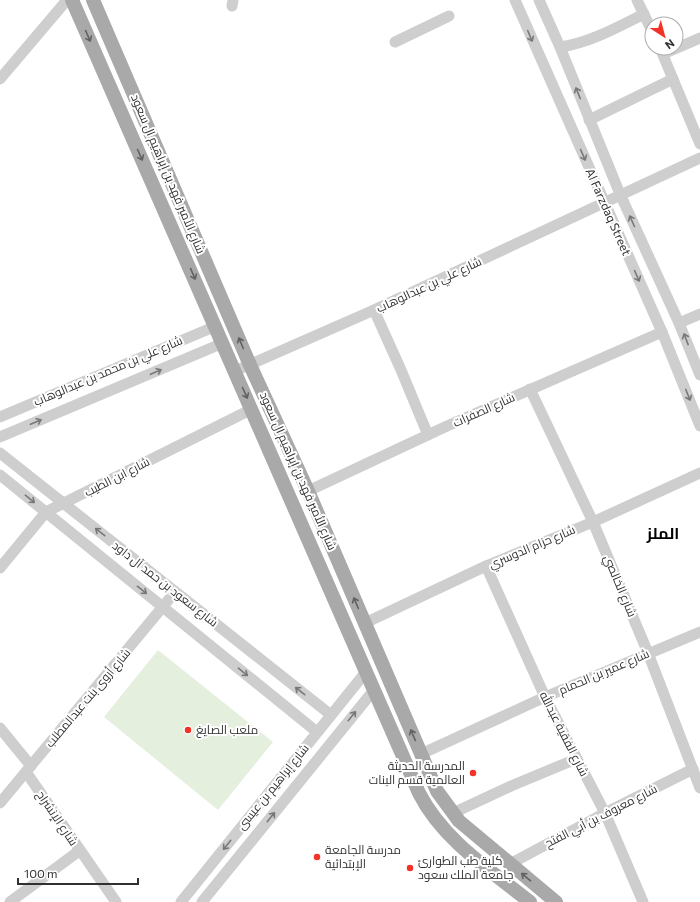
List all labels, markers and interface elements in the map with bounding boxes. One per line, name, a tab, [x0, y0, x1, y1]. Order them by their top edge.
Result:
north arrow	[644, 16, 684, 56]
one-way arrow	[85, 29, 92, 41]
one-way arrow	[527, 29, 535, 41]
text: N	[663, 37, 677, 52]
one-way arrow	[574, 87, 582, 99]
street label: شارع الأمير فهد بن إبراهيم ال سعود	[127, 92, 209, 256]
one-way arrow	[137, 148, 144, 160]
one-way arrow	[580, 148, 587, 160]
street label: Al Farzdaq Street	[583, 166, 634, 257]
one-way arrow	[628, 215, 636, 227]
street label: شارع علي بن عبدالوهاب	[374, 254, 485, 318]
one-way arrow	[190, 267, 197, 279]
one-way arrow	[633, 269, 641, 281]
street label: شارع علي بن محمد بن عبدالوهاب	[31, 332, 186, 412]
one-way arrow	[681, 334, 689, 346]
one-way arrow	[236, 338, 244, 350]
one-way arrow	[149, 367, 161, 375]
one-way arrow	[242, 386, 249, 398]
street label: شارع الأمير فهد بن إبراهيم ال سعود	[256, 389, 340, 553]
street label: شارع الصفرات	[450, 389, 518, 431]
one-way arrow	[684, 389, 692, 401]
one-way arrow	[29, 418, 41, 426]
street label: شارع ابن الطيب	[82, 454, 153, 500]
one-way arrow	[25, 495, 36, 504]
street label: شارع حزام الدوسري	[486, 522, 579, 574]
district label: الملز	[646, 523, 679, 543]
one-way arrow	[94, 528, 105, 536]
street label: شارع سعود بن حمد آل داود	[109, 538, 221, 630]
street label: شارع الخالصي	[598, 553, 640, 620]
one-way arrow	[137, 586, 147, 595]
one-way arrow	[352, 597, 359, 609]
street label: شارع أروى بنت عبدالمطلب	[42, 645, 134, 751]
street label: شارع عمير بن الحمام	[556, 646, 652, 698]
one-way arrow	[238, 668, 248, 677]
one-way arrow	[295, 687, 306, 696]
street label: شارع الفقية عبدالله	[536, 689, 592, 779]
one-way arrow	[348, 711, 357, 722]
place label: ملعب الصايغ	[196, 722, 258, 738]
marker: ملعب الصايغ	[183, 725, 193, 735]
one-way arrow	[408, 729, 416, 741]
street label: شارع إبراهيم بن عيسى	[233, 741, 313, 833]
place label: المدرسة الحديثة العالمية قسم البنات	[369, 758, 465, 788]
marker: المدرسة الحديثة العالمية قسم البنات	[468, 768, 478, 778]
street label: شارع معروف بن أبي الفتح	[542, 781, 661, 853]
street label: شارع الإنشراح	[33, 787, 81, 849]
one-way arrow	[266, 812, 275, 823]
one-way arrow	[222, 839, 231, 850]
place label: مدرسة الجامعة الإبتدائية	[325, 842, 401, 871]
marker: مدرسة الجامعة الإبتدائية	[312, 852, 322, 862]
place label: كلية طب الطوارئ جامعة الملك سعود	[418, 853, 513, 882]
scale bar	[18, 860, 138, 886]
marker: كلية طب الطوارئ جامعة الملك سعود	[405, 863, 415, 873]
text: 100 m	[24, 866, 58, 880]
one-way arrow	[521, 873, 532, 882]

